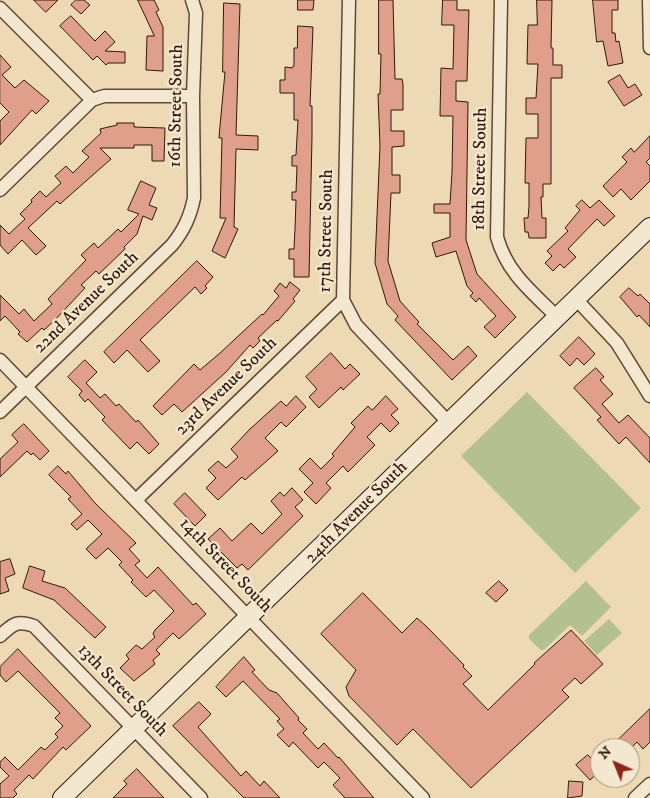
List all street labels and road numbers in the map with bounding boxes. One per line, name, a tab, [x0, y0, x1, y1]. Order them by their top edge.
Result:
street label: 16th Street South	[165, 44, 189, 168]
street label: 18th Street South	[469, 107, 493, 231]
street label: 17th Street South	[315, 169, 339, 293]
street label: 22nd Avenue South	[30, 247, 144, 359]
street label: 23rd Avenue South	[172, 333, 282, 441]
street label: 24th Avenue South	[301, 457, 413, 569]
street label: 14th Street South	[174, 514, 276, 618]
street label: 13th Street South	[72, 640, 172, 742]

